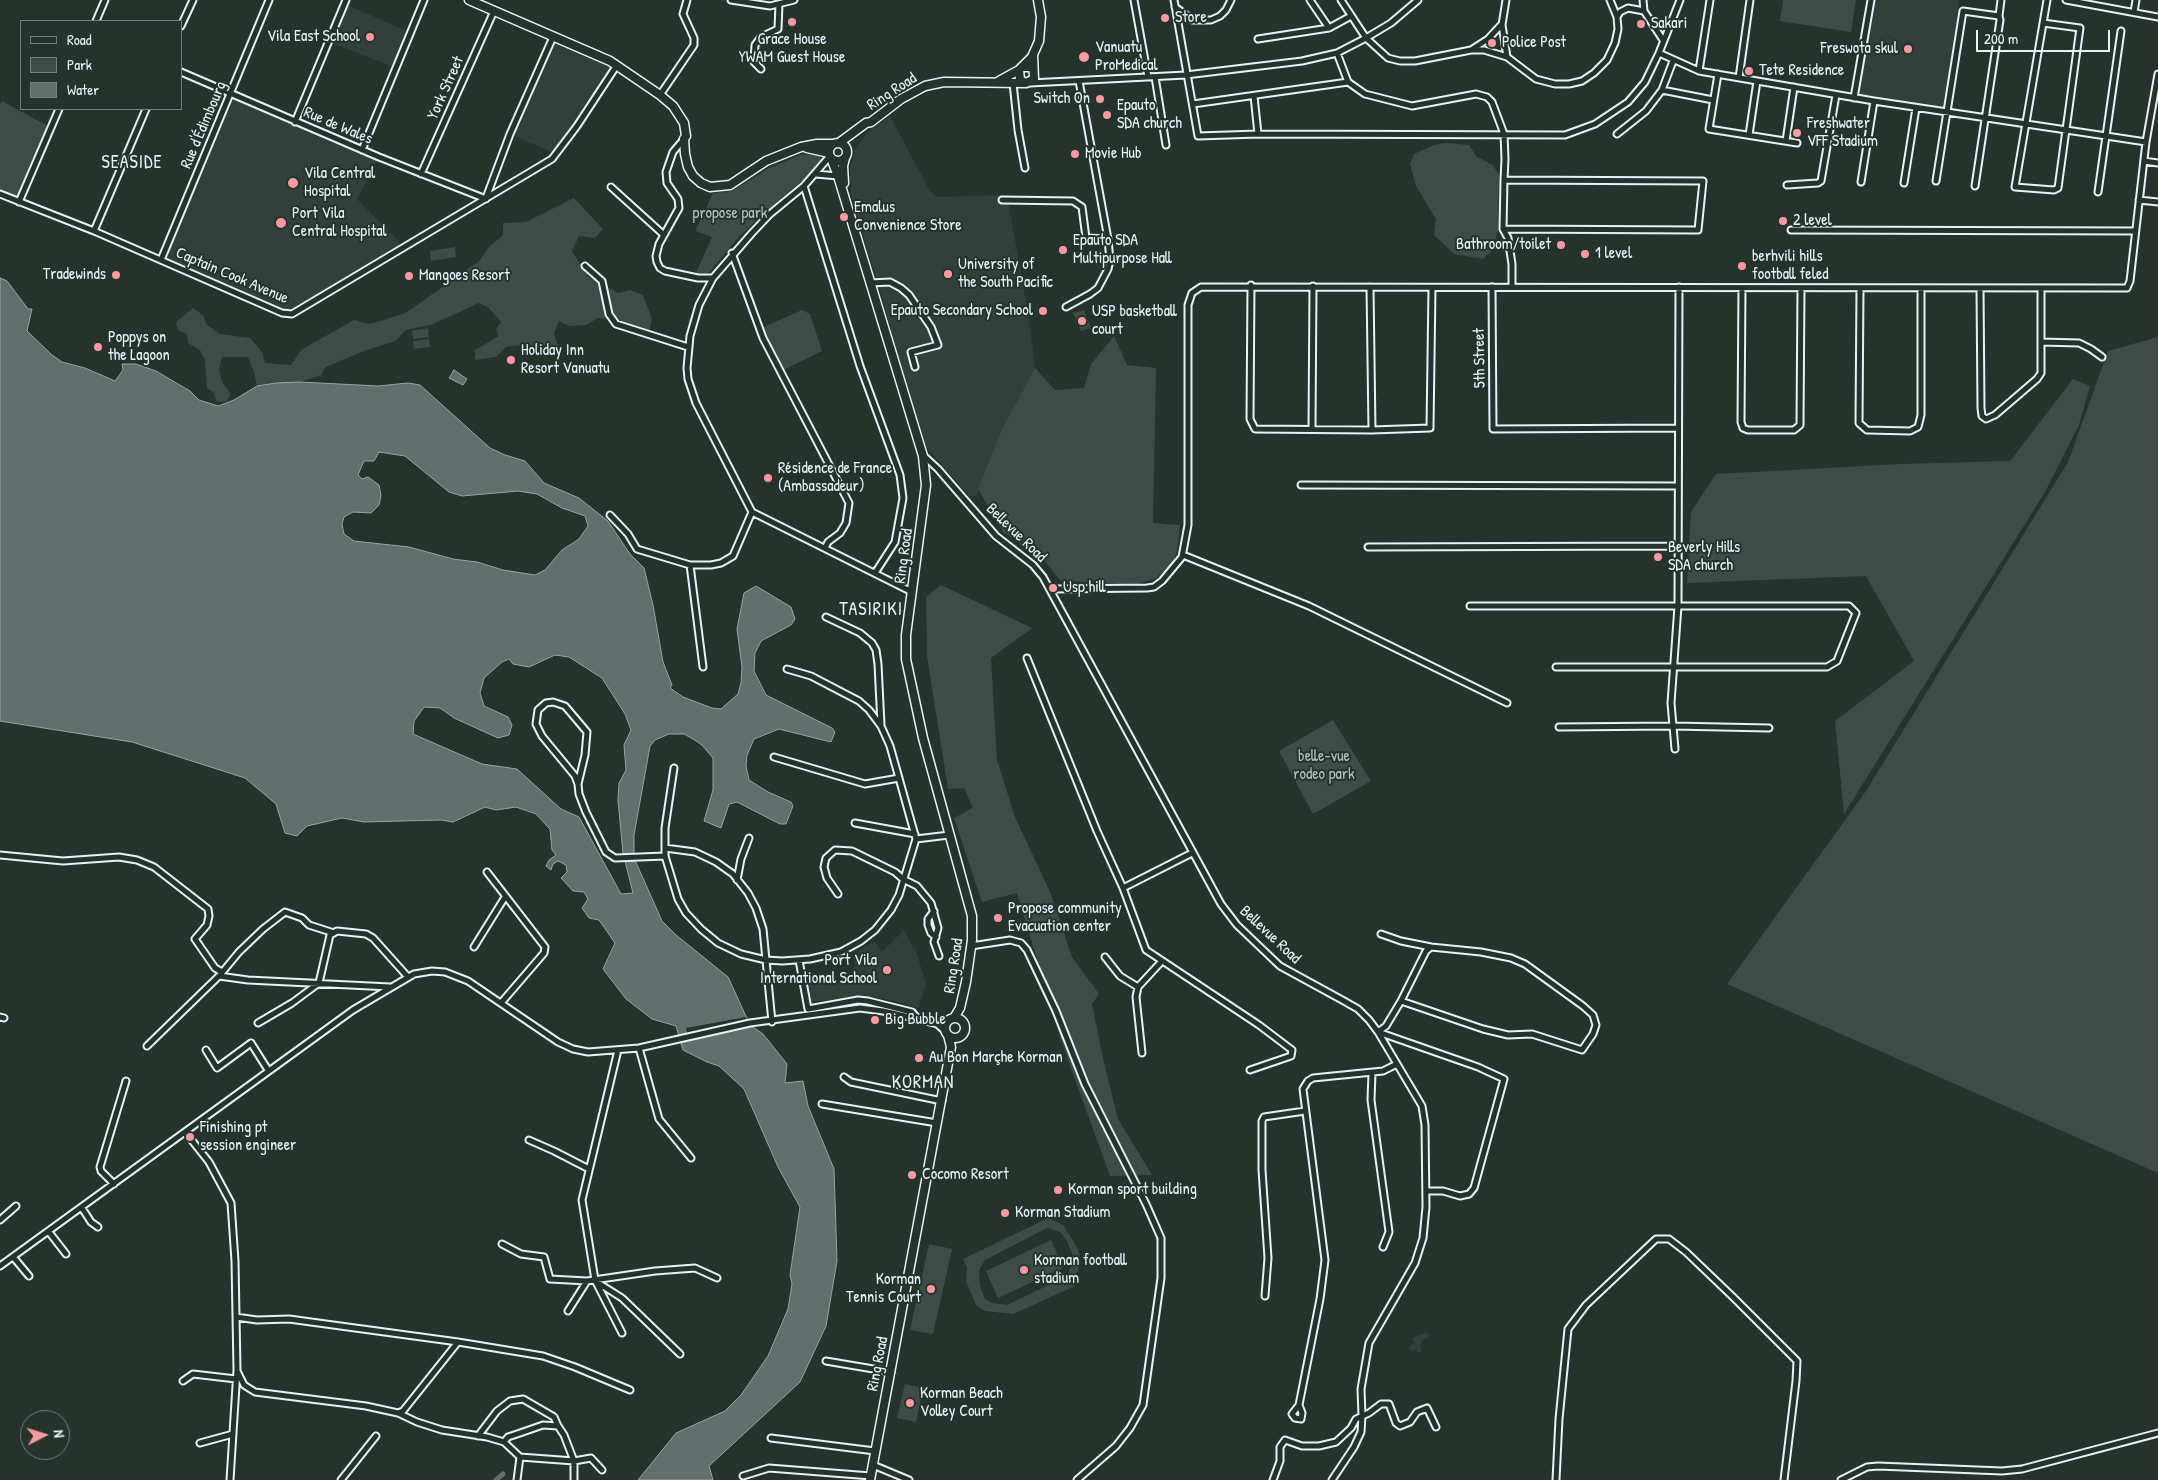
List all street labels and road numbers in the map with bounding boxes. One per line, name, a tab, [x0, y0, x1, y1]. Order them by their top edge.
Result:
street label: York Street	[424, 53, 468, 123]
street label: Ring Road	[864, 69, 920, 115]
street label: Rue d'Édimbourg	[177, 78, 231, 172]
street label: Rue de Wales	[301, 103, 375, 149]
street label: Captain Cook Avenue	[173, 244, 291, 308]
street label: 5th Street	[1470, 328, 1490, 388]
street label: Bellevue Road	[982, 499, 1050, 567]
street label: Ring Road	[891, 527, 917, 585]
street label: Bellevue Road	[1235, 902, 1305, 968]
street label: Ring Road	[940, 937, 968, 995]
street label: Ring Road	[863, 1335, 893, 1393]

